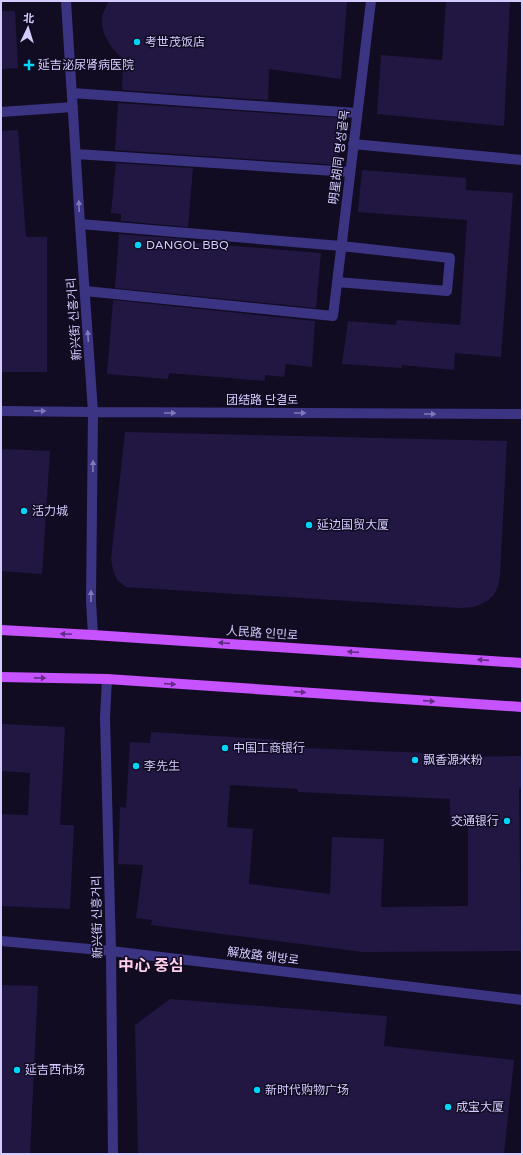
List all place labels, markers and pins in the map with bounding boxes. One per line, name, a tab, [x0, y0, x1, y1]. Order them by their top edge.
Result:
place label: 考世茂饭店	[145, 35, 205, 49]
marker: 考世茂饭店	[132, 37, 142, 47]
place label: 延吉泌尿肾病医院	[38, 58, 134, 72]
marker: 延吉泌尿肾病医院	[23, 59, 35, 71]
place label: DANGOL BBQ	[146, 238, 229, 252]
marker: DANGOL BBQ	[133, 240, 143, 250]
place label: 活力城	[32, 504, 68, 518]
marker: 活力城	[19, 506, 29, 516]
place label: 延边国贸大厦	[317, 518, 389, 532]
marker: 延边国贸大厦	[304, 520, 314, 530]
place label: 中国工商银行	[233, 741, 305, 755]
marker: 中国工商银行	[220, 743, 230, 753]
place label: 飘香源米粉	[423, 753, 483, 767]
marker: 飘香源米粉	[410, 755, 420, 765]
place label: 李先生	[144, 759, 180, 773]
marker: 李先生	[131, 761, 141, 771]
place label: 交通银行	[451, 814, 499, 828]
marker: 交通银行	[502, 816, 512, 826]
place label: 延吉西市场	[25, 1063, 85, 1077]
marker: 延吉西市场	[12, 1065, 22, 1075]
place label: 新时代购物广场	[265, 1083, 349, 1097]
marker: 新时代购物广场	[252, 1085, 262, 1095]
place label: 成宝大厦	[456, 1100, 504, 1114]
marker: 成宝大厦	[443, 1102, 453, 1112]

